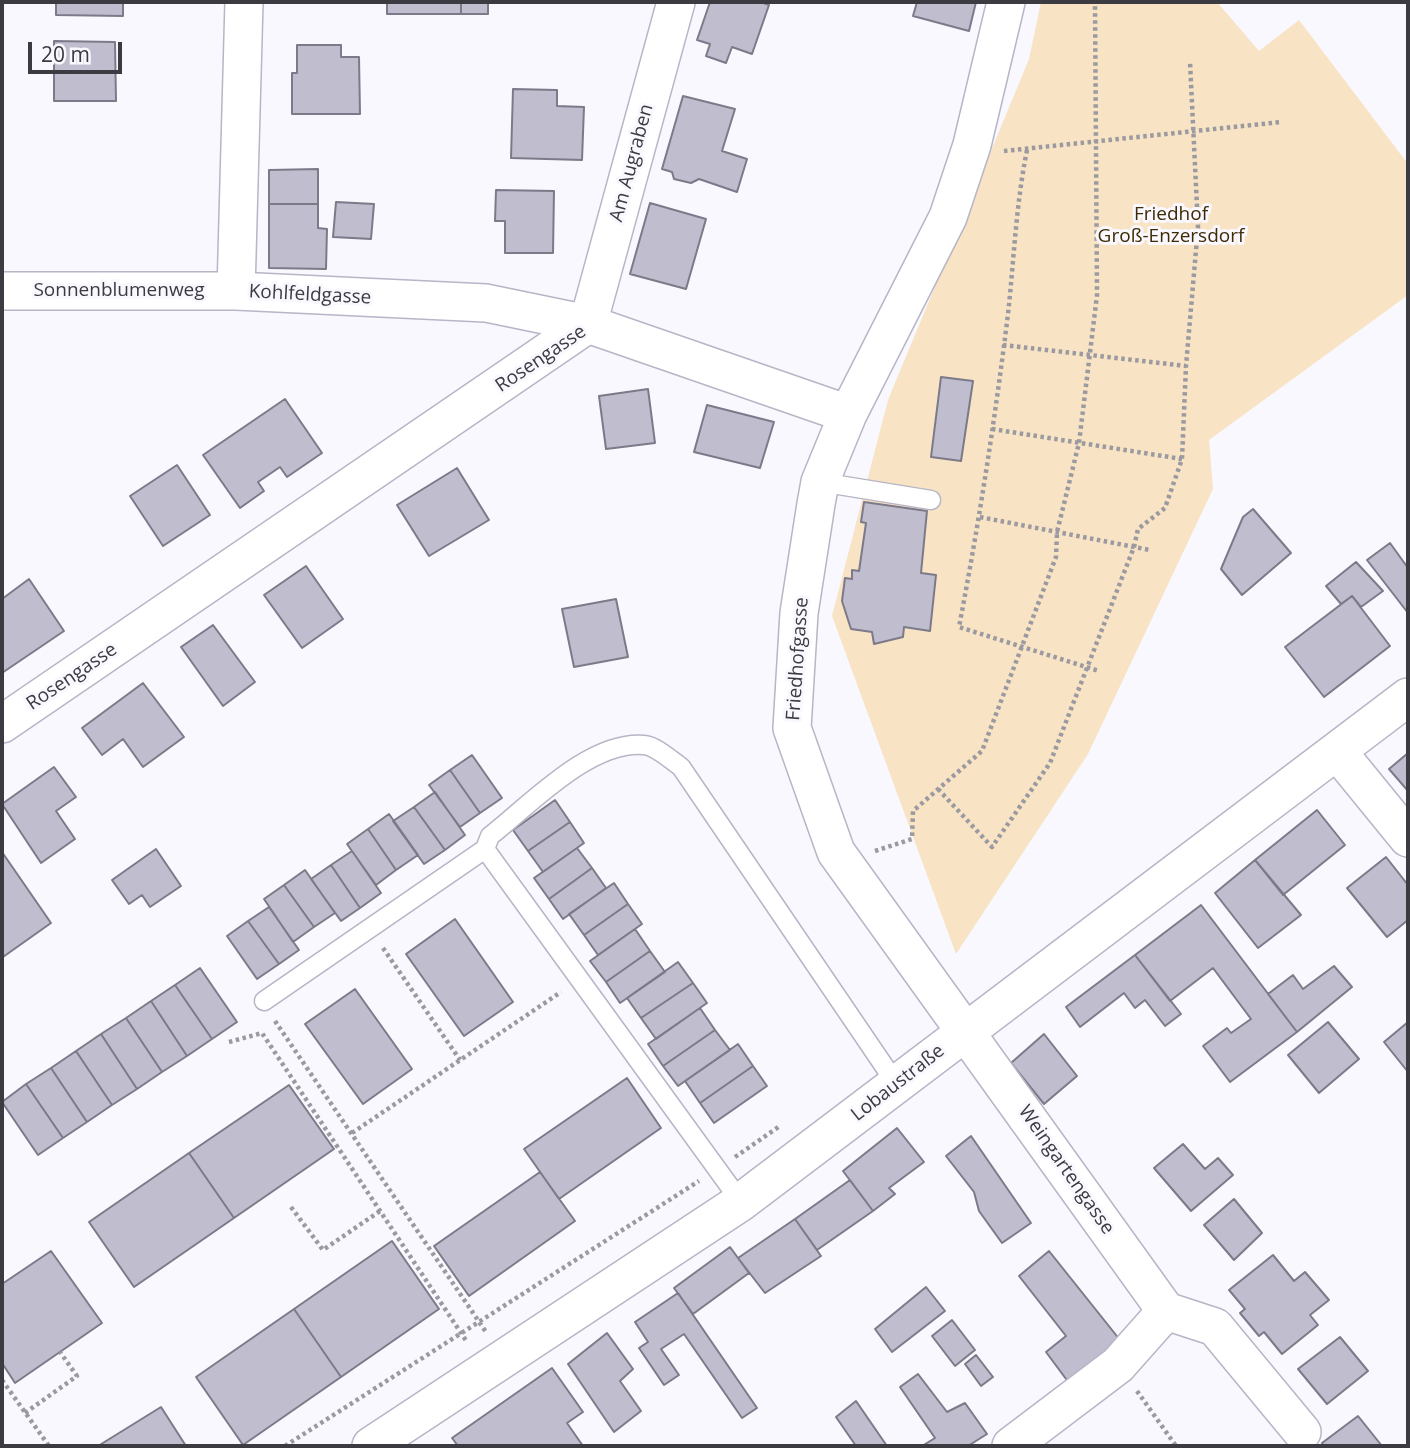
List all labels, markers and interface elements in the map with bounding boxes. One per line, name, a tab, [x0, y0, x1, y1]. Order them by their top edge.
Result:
scale bar	[32, 28, 126, 72]
text: 20 m	[41, 40, 90, 68]
street label: Am Augraben	[605, 102, 659, 224]
park label: Friedhof Groß-Enzersdorf	[1098, 204, 1244, 248]
street label: Sonnenblumenweg	[33, 280, 205, 302]
street label: Kohlfeldgasse	[248, 280, 372, 310]
street label: Rosengasse	[491, 320, 591, 398]
street label: Friedhofgasse	[782, 596, 814, 722]
street label: Rosengasse	[22, 638, 122, 716]
street label: Lobaustraße	[847, 1040, 949, 1126]
street label: Weingartengasse	[1013, 1101, 1119, 1239]

